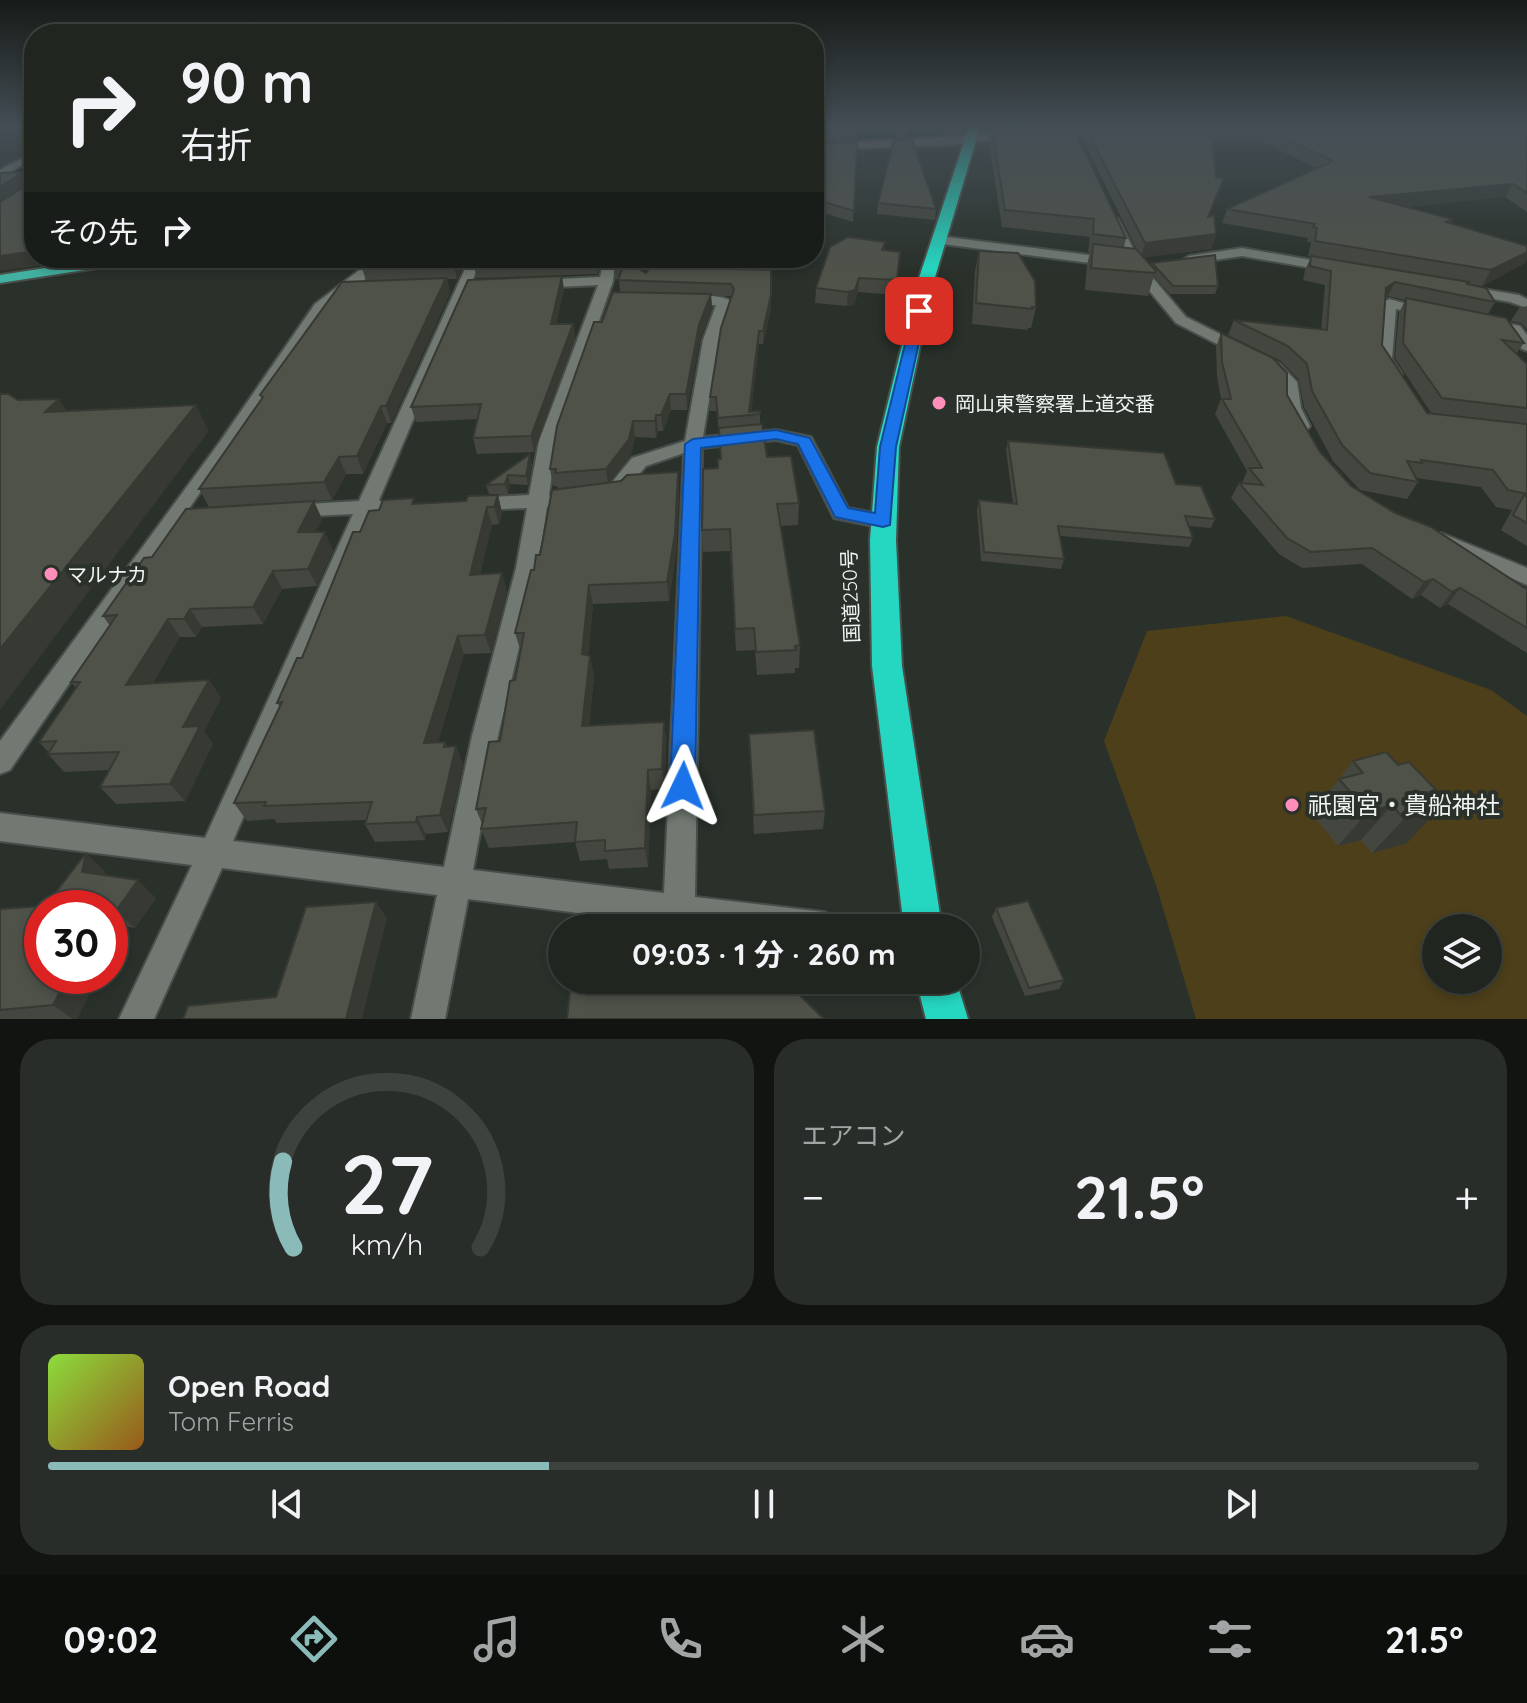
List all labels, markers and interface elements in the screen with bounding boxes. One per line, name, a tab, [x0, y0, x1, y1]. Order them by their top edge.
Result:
text: 90 m	[180, 47, 314, 117]
icon: right	[48, 56, 152, 160]
text: 右折	[180, 122, 252, 167]
icon: right	[154, 208, 198, 252]
text: その先	[48, 213, 138, 251]
pin	[885, 277, 953, 345]
icon: arrive	[897, 289, 941, 333]
place label: 岡山東警察署上道交番	[955, 391, 1155, 416]
marker: 岡山東警察署上道交番	[930, 394, 948, 412]
street label: 国道250号	[836, 549, 864, 643]
place label: マルナカ	[67, 562, 147, 587]
marker: マルナカ	[42, 565, 60, 583]
position arrow	[641, 744, 725, 828]
place label: 祇園宮・貴船神社	[1308, 790, 1500, 820]
marker: 祇園宮・貴船神社	[1283, 796, 1301, 814]
speed limit sign: 30	[24, 890, 128, 994]
map controls	[1422, 914, 1502, 994]
button: layers	[1422, 914, 1502, 994]
text: 09:03 · 1 分 · 260 m	[632, 935, 896, 973]
text: エアコン	[802, 1119, 906, 1152]
text: 27	[340, 1131, 433, 1235]
text: 21.5°	[1074, 1159, 1205, 1234]
text: −	[802, 1169, 824, 1224]
text: +	[1454, 1169, 1479, 1224]
text: km/h	[350, 1226, 423, 1262]
text: Open Road	[168, 1367, 330, 1405]
text: Tom Ferris	[168, 1405, 294, 1438]
icon: previous	[265, 1482, 309, 1526]
icon: pause	[742, 1482, 786, 1526]
icon: next	[1219, 1482, 1263, 1526]
icon: directions	[286, 1611, 342, 1667]
icon: music	[469, 1611, 525, 1667]
icon: phone	[652, 1611, 708, 1667]
icon: climate	[835, 1611, 891, 1667]
icon: car	[1019, 1611, 1075, 1667]
icon: filters	[1202, 1611, 1258, 1667]
text: 09:02	[64, 1617, 159, 1662]
text: 21.5°	[1385, 1617, 1463, 1662]

